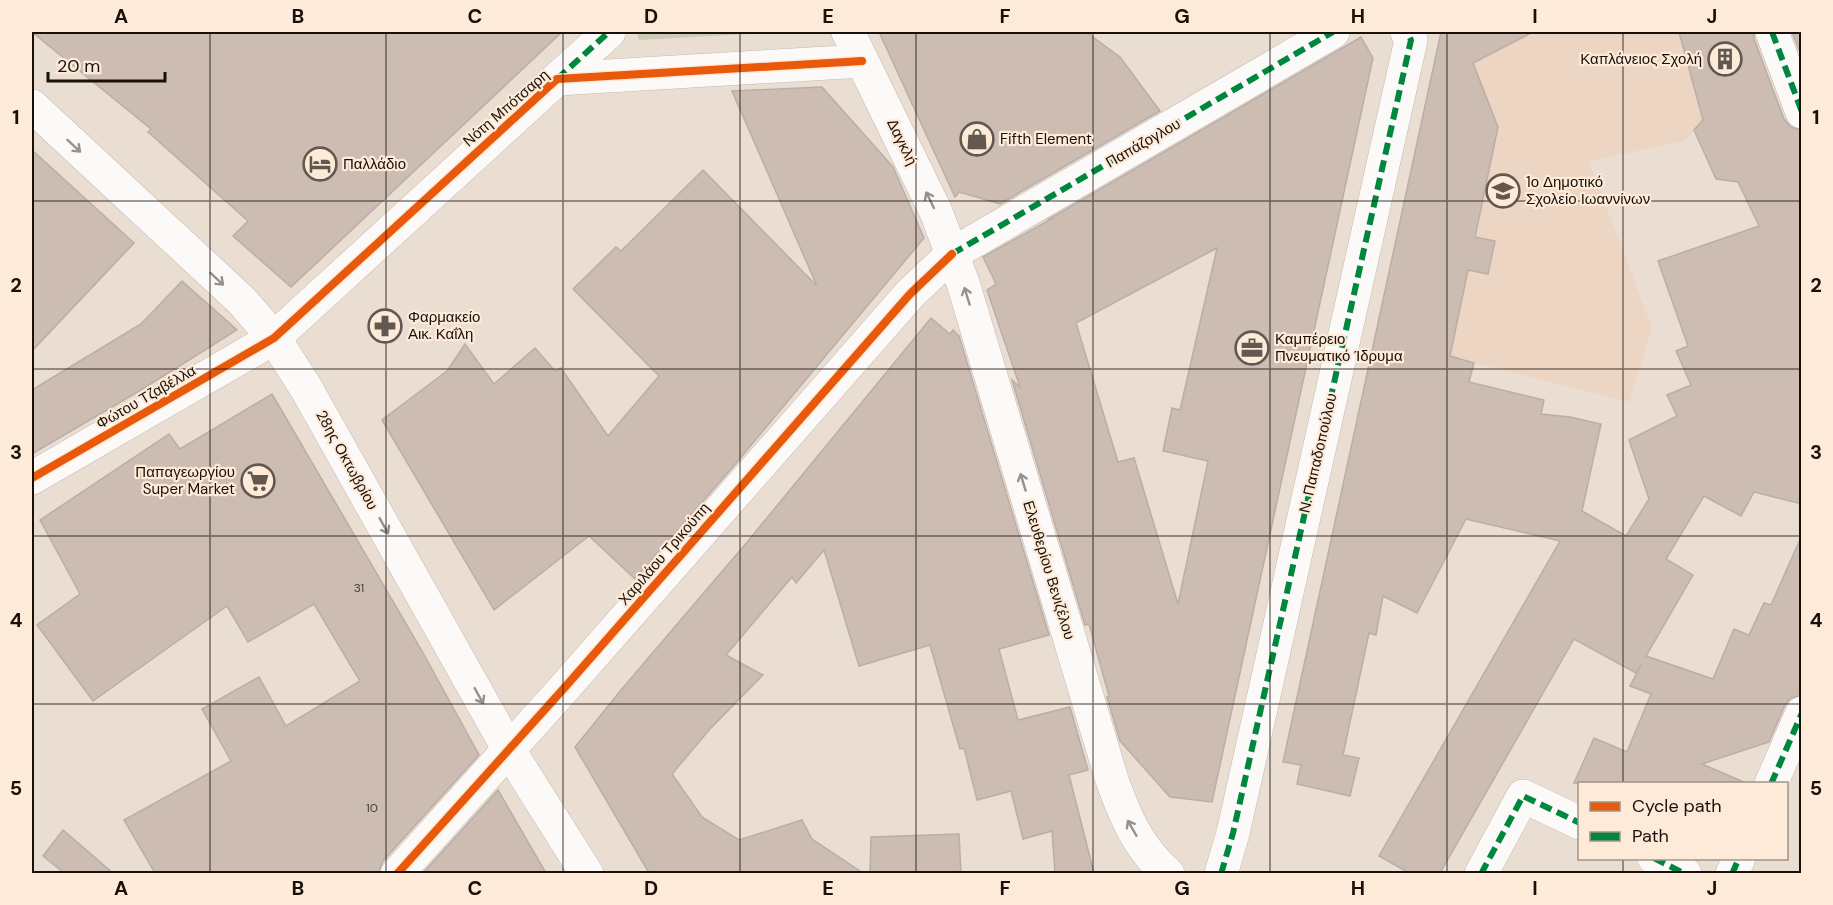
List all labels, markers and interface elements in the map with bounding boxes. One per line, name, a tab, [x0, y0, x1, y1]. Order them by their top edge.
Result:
text: A	[114, 3, 128, 29]
text: B	[292, 3, 304, 29]
text: C	[468, 3, 482, 29]
text: D	[644, 3, 658, 29]
text: E	[822, 3, 834, 29]
text: F	[999, 3, 1011, 29]
text: G	[1174, 3, 1190, 29]
text: H	[1351, 3, 1365, 29]
text: I	[1532, 3, 1538, 29]
text: J	[1707, 3, 1717, 29]
building icon: Καπλάνειος Σχολή	[1707, 41, 1743, 77]
scale bar	[48, 45, 165, 83]
place label: Καπλάνειος Σχολή	[1580, 49, 1702, 69]
text: 20 m	[57, 54, 100, 78]
street label: Νότη Μπότσαρη	[459, 65, 553, 151]
text: 1	[12, 104, 20, 130]
text: 1	[1812, 104, 1820, 130]
street label: Παπάζογλου	[1102, 114, 1184, 172]
street label: Δαγκλή	[882, 115, 922, 169]
shop icon: Fifth Element	[959, 121, 995, 157]
place label: Fifth Element	[1000, 129, 1092, 149]
one-way arrow	[67, 139, 82, 153]
hotel icon: Παλλάδιο	[302, 146, 338, 182]
place label: Παλλάδιο	[343, 154, 406, 174]
place label: 1ο Δημοτικό Σχολείο Ιωαννίνων	[1526, 172, 1650, 209]
school or university icon: 1ο Δημοτικό Σχολείο Ιωαννίνων	[1485, 173, 1521, 209]
one-way arrow	[924, 191, 936, 209]
one-way arrow	[210, 271, 225, 286]
text: 2	[10, 272, 22, 298]
text: 2	[1810, 272, 1822, 298]
one-way arrow	[961, 286, 972, 305]
place label: Φαρμακείο Αικ. Καΐλη	[408, 307, 480, 344]
pharmacy icon: Φαρμακείο Αικ. Καΐλη	[367, 308, 403, 344]
place label: Καμπέρειο Πνευματικό Ίδρυμα	[1275, 329, 1403, 366]
office icon: Καμπέρειο Πνευματικό Ίδρυμα	[1234, 330, 1270, 366]
street label: Φώτου Τζαβέλλα	[93, 360, 200, 434]
street label: Ν. Παπαδοπούλου	[1294, 391, 1342, 515]
street label: 28ης Οκτωβρίου	[311, 407, 383, 513]
text: 3	[10, 439, 22, 465]
text: 3	[1810, 439, 1822, 465]
place label: Παπαγεωργίου Super Market	[135, 462, 235, 499]
supermarket icon: Παπαγεωργίου Super Market	[240, 463, 276, 499]
one-way arrow	[1017, 473, 1028, 492]
street label: Χαριλάου Τρικούπη	[614, 498, 714, 610]
street label: Ελευθερίου Βενιζέλου	[1018, 498, 1080, 642]
one-way arrow	[378, 517, 390, 534]
house number: 31	[354, 580, 364, 596]
text: 4	[10, 607, 23, 633]
text: 4	[1810, 607, 1823, 633]
one-way arrow	[474, 687, 485, 705]
text: 5	[10, 775, 22, 801]
text: 5	[1810, 775, 1822, 801]
legend	[1578, 782, 1788, 860]
text: Cycle path	[1632, 794, 1722, 818]
house number: 10	[366, 800, 378, 816]
one-way arrow	[1126, 820, 1138, 837]
text: Path	[1632, 824, 1669, 848]
text: A	[114, 875, 128, 901]
text: B	[292, 875, 304, 901]
text: C	[468, 875, 482, 901]
text: D	[644, 875, 658, 901]
text: E	[822, 875, 834, 901]
text: F	[999, 875, 1011, 901]
text: G	[1174, 875, 1190, 901]
text: H	[1351, 875, 1365, 901]
text: I	[1532, 875, 1538, 901]
text: J	[1707, 875, 1717, 901]

